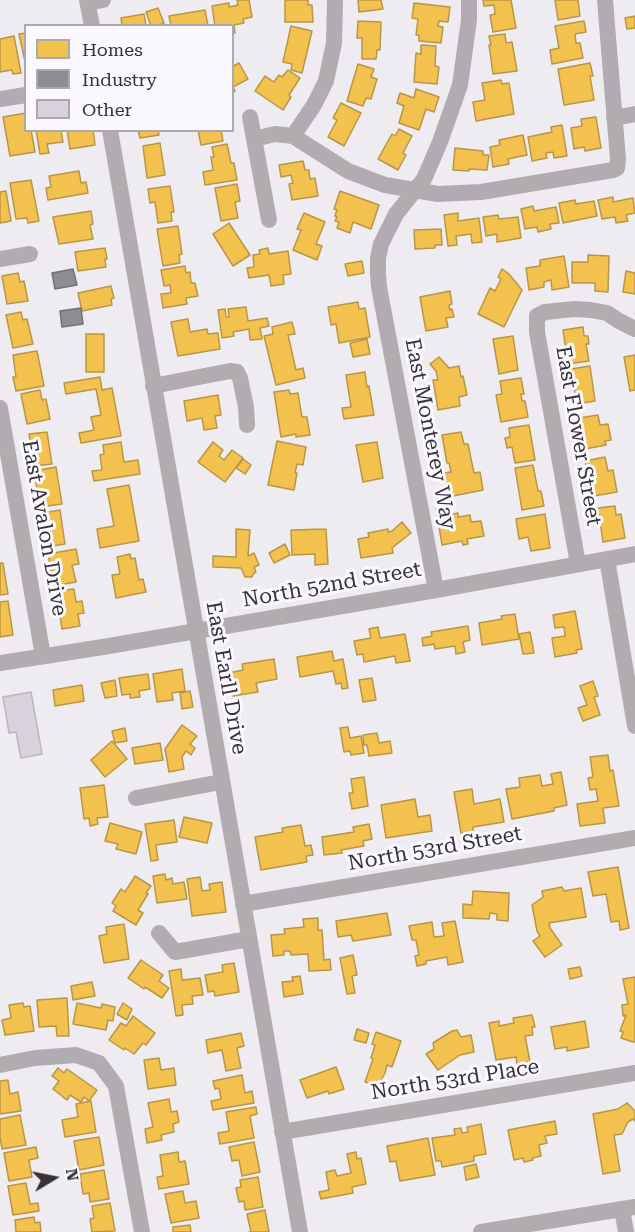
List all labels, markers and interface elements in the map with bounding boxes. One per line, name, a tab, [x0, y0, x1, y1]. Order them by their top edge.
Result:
legend	[24, 24, 234, 132]
text: Homes	[82, 39, 143, 60]
text: Industry	[82, 69, 157, 90]
text: Other	[82, 99, 132, 120]
street label: East Monterey Way	[399, 336, 461, 532]
street label: East Flower Street	[550, 344, 606, 528]
street label: East Avalon Drive	[16, 438, 72, 618]
street label: North 52nd Street	[241, 557, 423, 613]
street label: East Earll Drive	[200, 600, 252, 756]
street label: North 53rd Street	[346, 821, 524, 877]
street label: North 53rd Place	[369, 1054, 541, 1106]
north arrow	[24, 1148, 84, 1208]
text: N	[62, 1167, 83, 1182]

